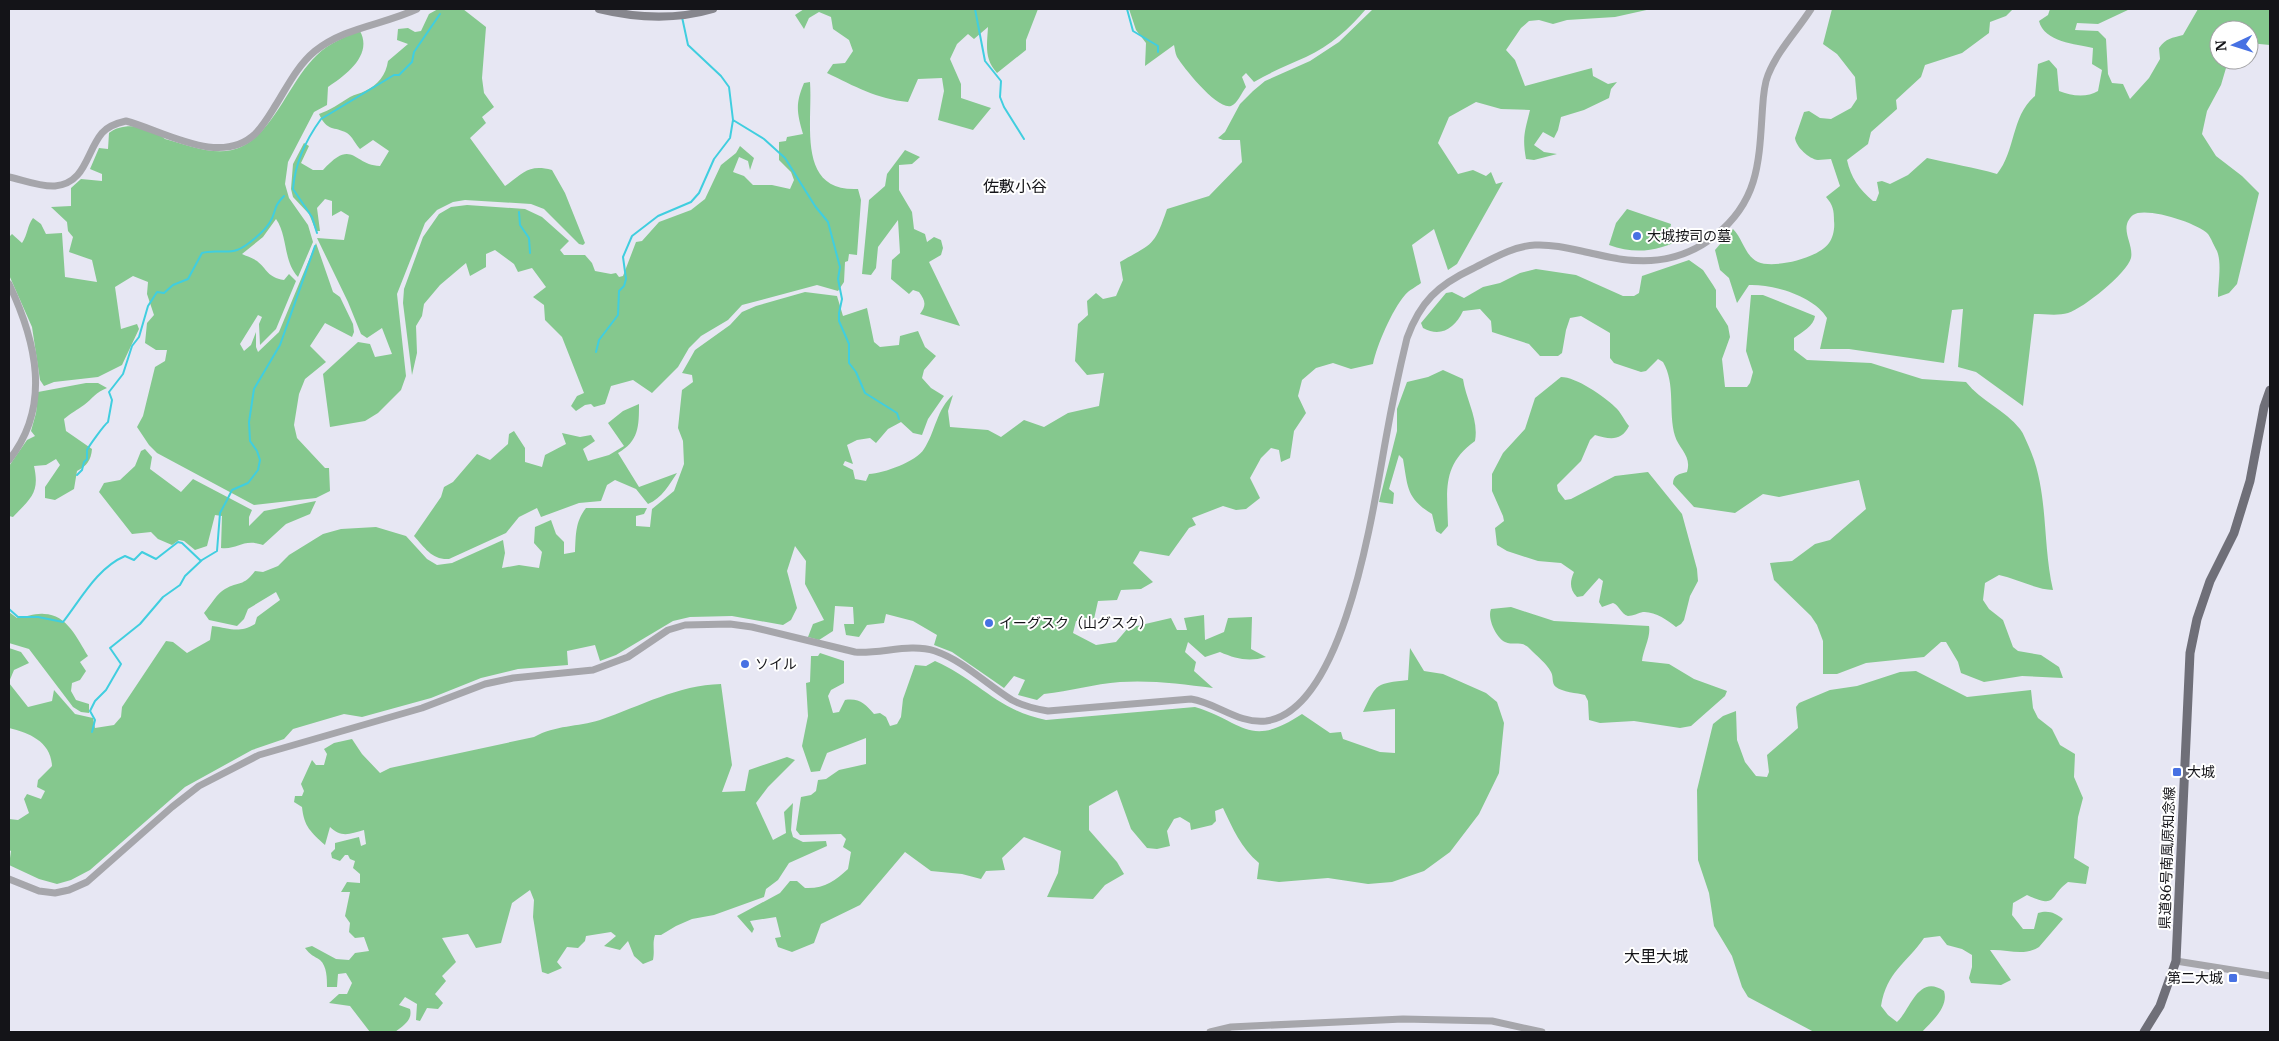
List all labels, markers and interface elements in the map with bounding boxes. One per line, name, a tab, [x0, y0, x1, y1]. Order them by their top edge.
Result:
north arrow	[2209, 20, 2259, 70]
text: N	[2212, 40, 2230, 52]
district label: 佐敷小谷	[983, 176, 1047, 196]
place label: 大城按司の墓	[1647, 227, 1731, 245]
marker: 大城按司の墓	[1631, 230, 1643, 242]
place label: イーグスク（山グスク）	[999, 614, 1153, 632]
marker: イーグスク（山グスク）	[983, 617, 995, 629]
place label: ソイル	[755, 655, 797, 673]
marker: ソイル	[739, 658, 751, 670]
place label: 大城	[2187, 763, 2215, 781]
marker: 大城	[2171, 766, 2183, 778]
street label: 県道86号南風原知念線	[2156, 786, 2178, 930]
district label: 大里大城	[1624, 946, 1688, 966]
place label: 第二大城	[2167, 969, 2223, 987]
marker: 第二大城	[2227, 972, 2239, 984]

